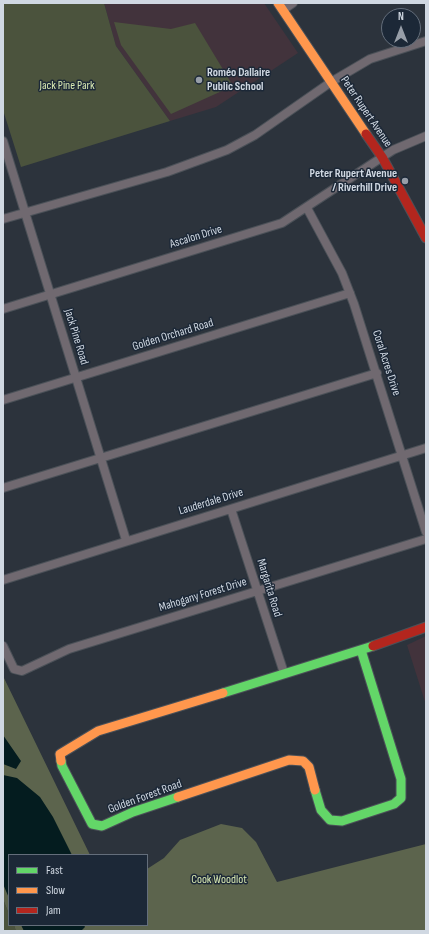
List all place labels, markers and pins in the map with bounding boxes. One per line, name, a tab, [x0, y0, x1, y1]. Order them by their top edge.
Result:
place label: Roméo Dallaire Public School	[207, 66, 270, 94]
marker: Roméo Dallaire Public School	[194, 75, 204, 85]
place label: Peter Rupert Avenue / Riverhill Drive	[310, 167, 397, 195]
marker: Peter Rupert Avenue / Riverhill Drive	[400, 176, 410, 186]

